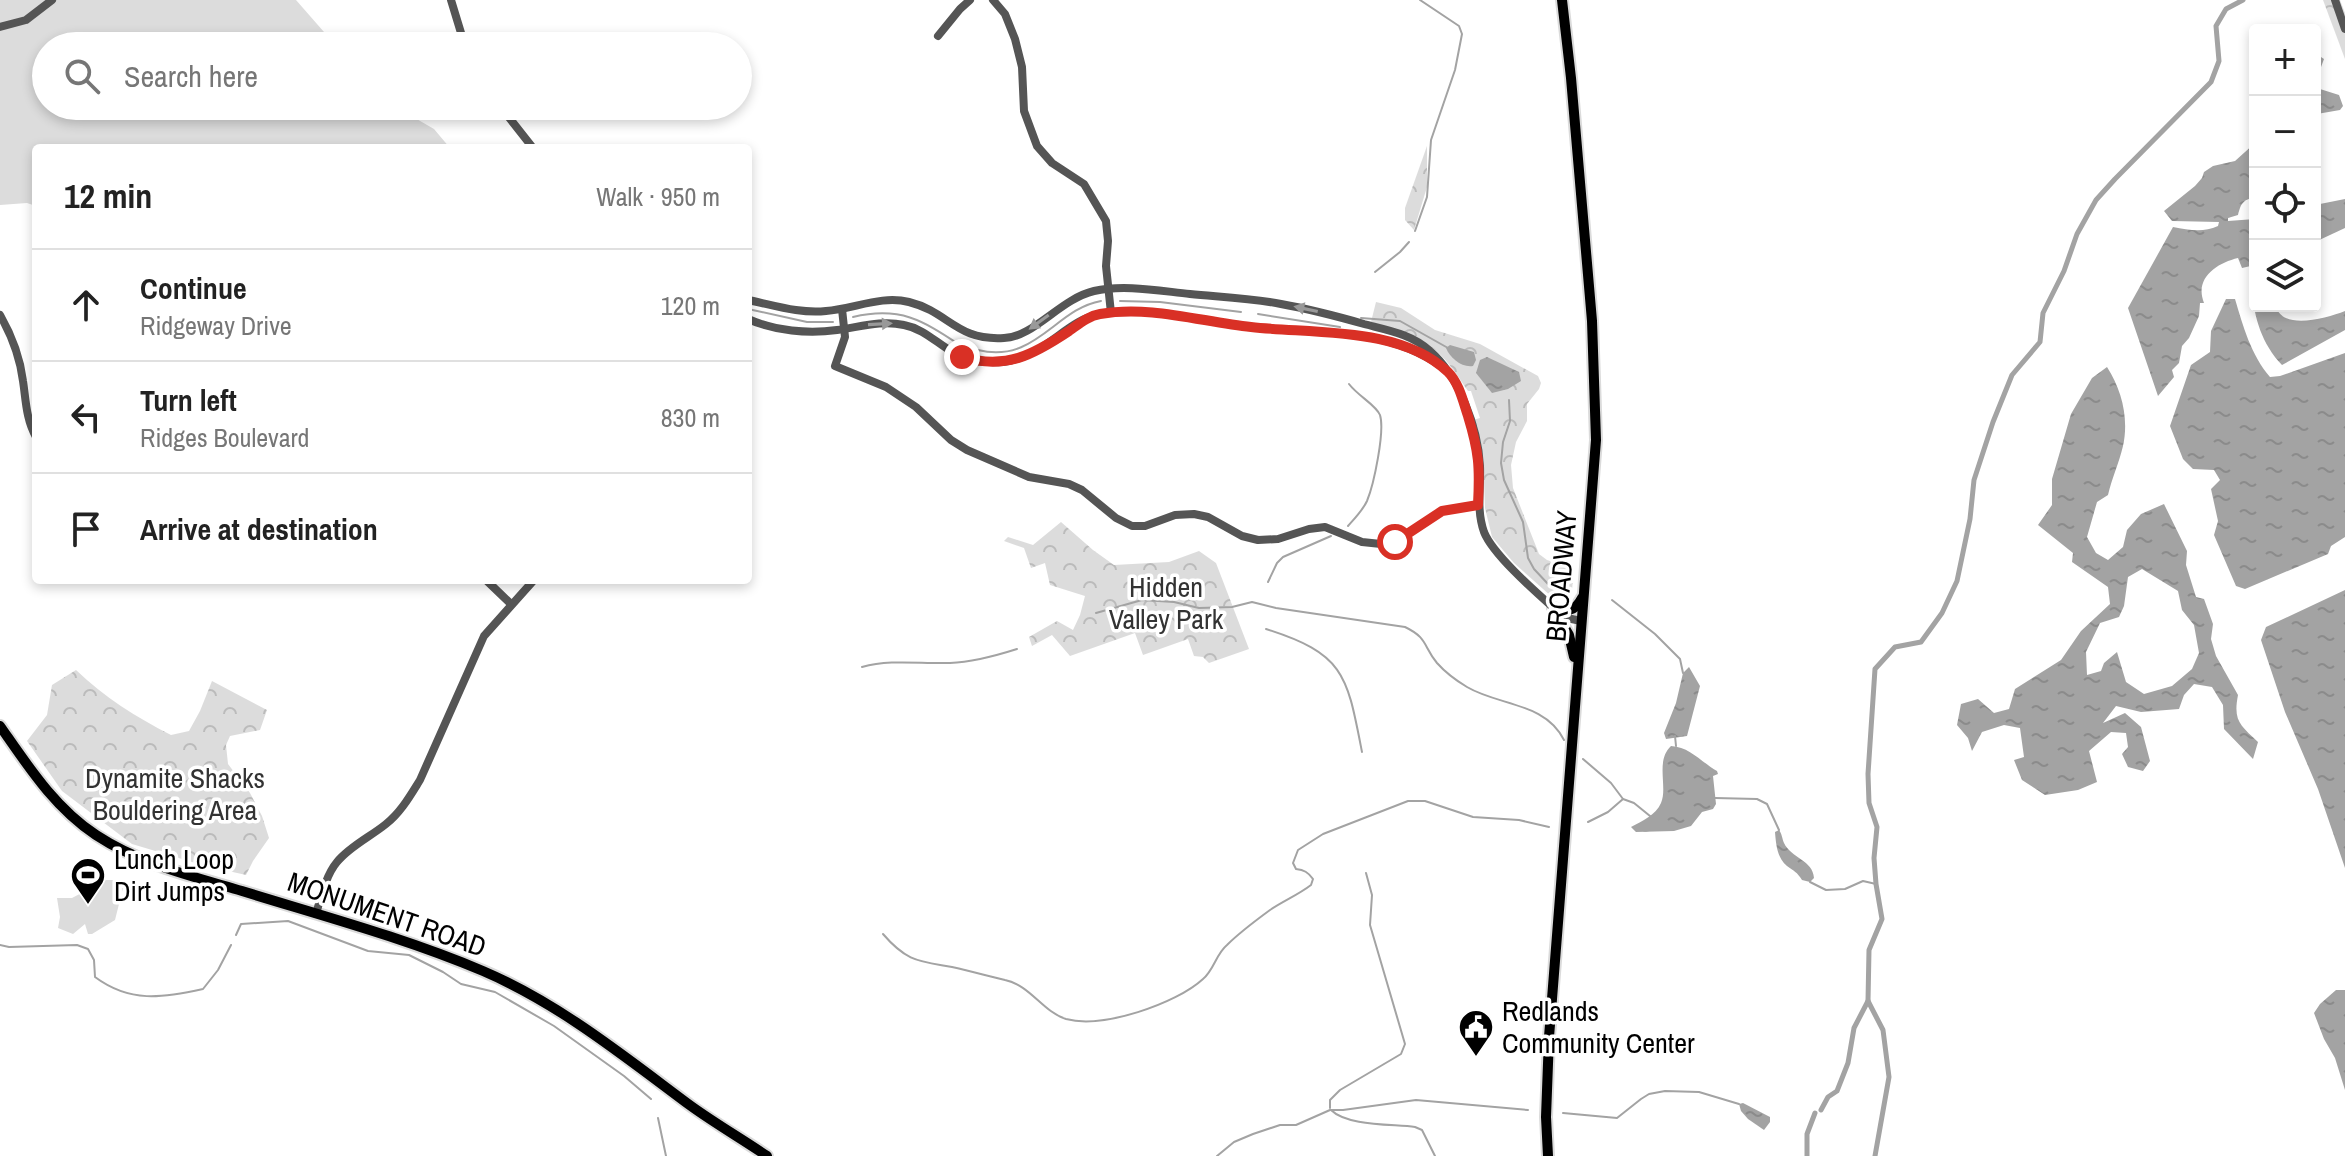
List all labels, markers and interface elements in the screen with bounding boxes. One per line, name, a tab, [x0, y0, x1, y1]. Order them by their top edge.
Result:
map controls	[2249, 24, 2321, 312]
button: +	[2249, 24, 2321, 96]
search box	[32, 32, 752, 120]
icon: search	[60, 54, 104, 98]
text: Search here	[124, 56, 258, 96]
button: −	[2249, 96, 2321, 168]
button: locate	[2249, 168, 2321, 240]
text: 12 min	[64, 173, 152, 219]
text: Walk · 950 m	[596, 179, 720, 214]
button: layers	[2249, 240, 2321, 312]
text: Continue	[140, 268, 247, 308]
icon: ahead	[64, 283, 108, 327]
text: 120 m	[661, 288, 720, 323]
one-way arrow	[1293, 302, 1318, 315]
text: Ridgeway Drive	[140, 308, 292, 343]
one-way arrow	[1029, 313, 1049, 329]
one-way arrow	[868, 317, 893, 330]
route end	[944, 339, 980, 375]
text: Turn left	[140, 380, 237, 420]
icon: left	[64, 395, 108, 439]
text: 830 m	[661, 400, 720, 435]
text: Ridges Boulevard	[140, 420, 309, 455]
icon: arrive	[64, 507, 108, 551]
street label: BROADWAY	[1536, 508, 1586, 643]
text: Arrive at destination	[140, 509, 378, 549]
route start	[1377, 524, 1413, 560]
park label: Hidden Valley Park	[1109, 568, 1224, 638]
park label: Dynamite Shacks Bouldering Area	[85, 759, 265, 829]
place label: Lunch Loop Dirt Jumps	[114, 840, 234, 910]
sports icon: Lunch Loop Dirt Jumps	[69, 856, 107, 906]
street label: MONUMENT ROAD	[283, 862, 491, 966]
place label: Redlands Community Center	[1502, 992, 1695, 1062]
public building icon: Redlands Community Center	[1457, 1008, 1495, 1058]

